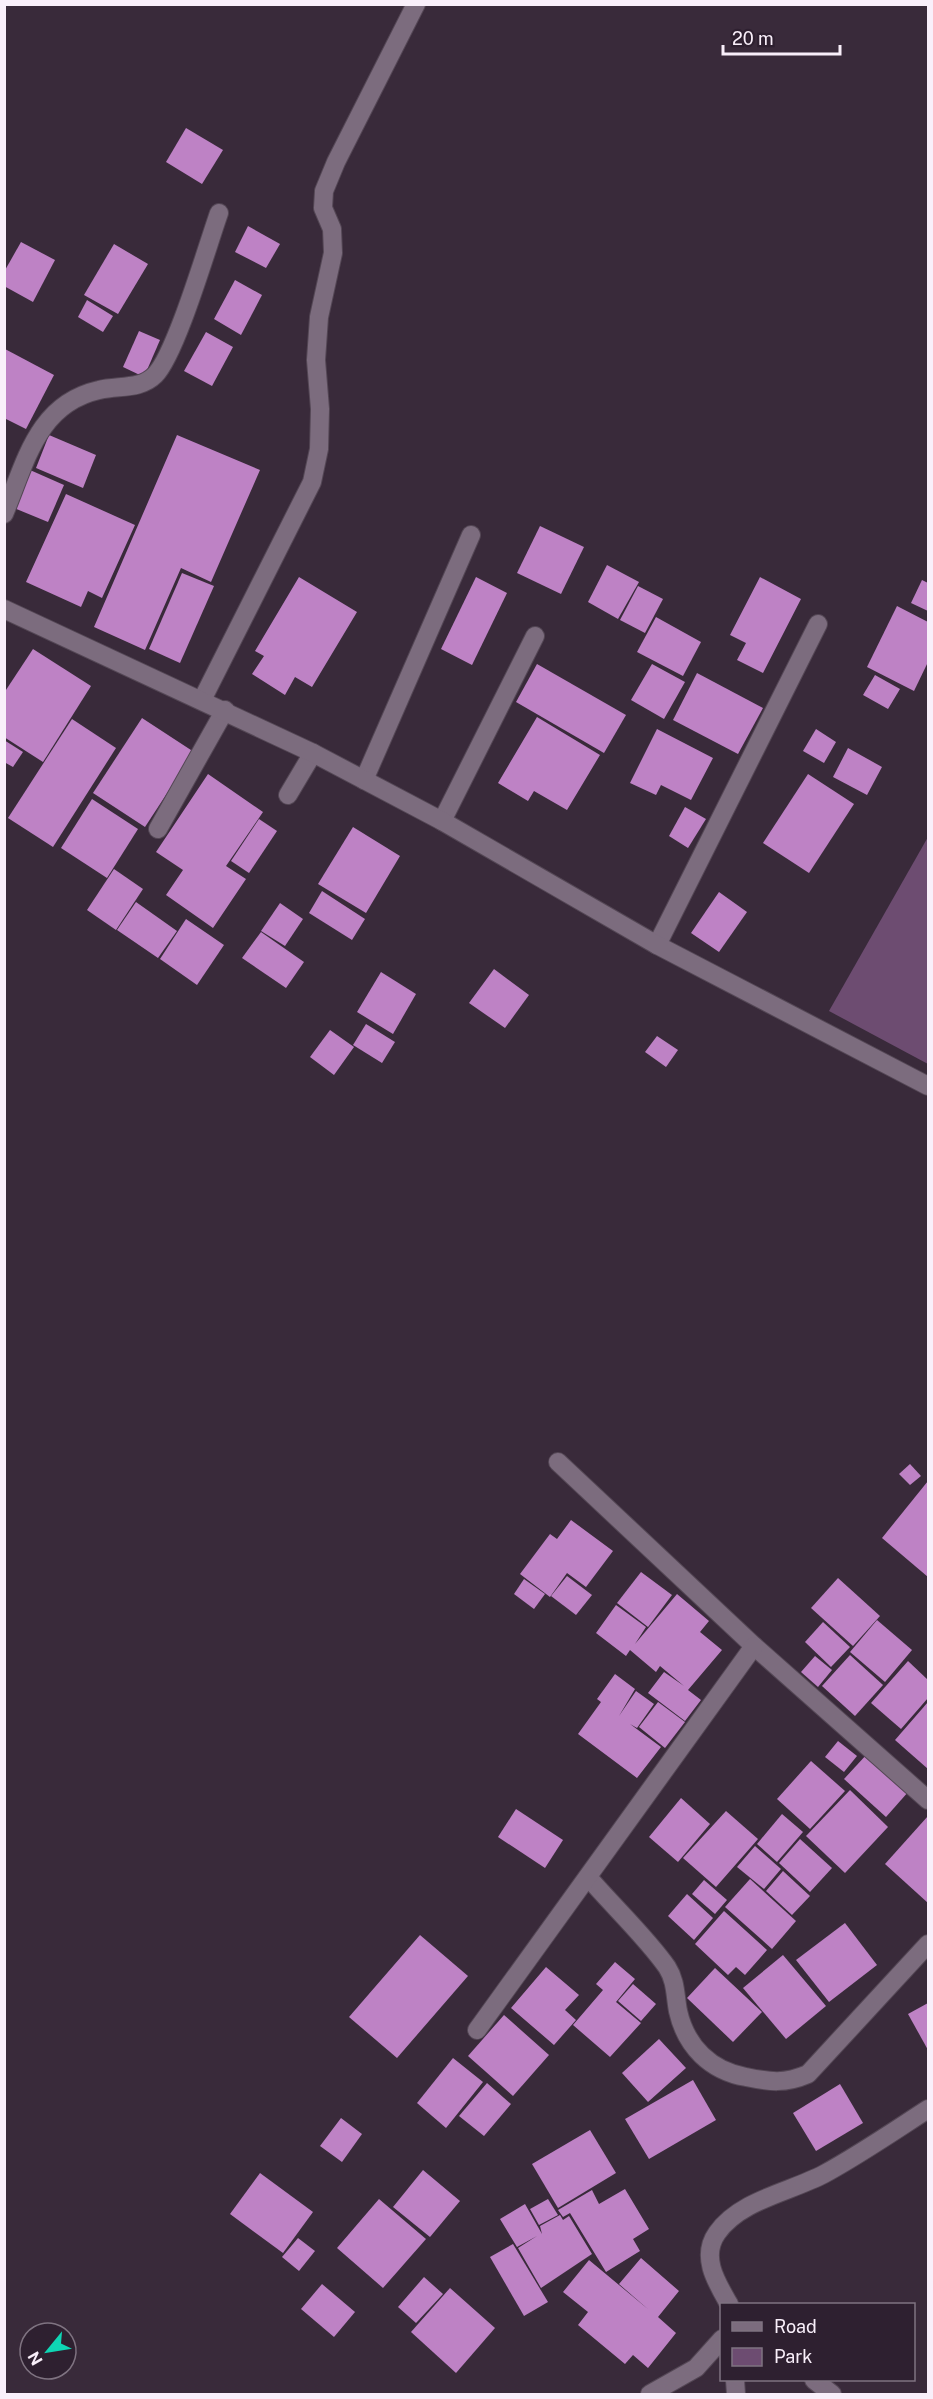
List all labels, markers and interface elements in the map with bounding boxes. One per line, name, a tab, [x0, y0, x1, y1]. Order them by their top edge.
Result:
scale bar	[723, 18, 840, 56]
text: 20 m	[732, 28, 774, 49]
legend	[720, 2303, 915, 2381]
text: Road	[774, 2316, 817, 2337]
north arrow	[18, 2321, 78, 2381]
text: Park	[774, 2346, 812, 2367]
text: N	[24, 2348, 47, 2368]

